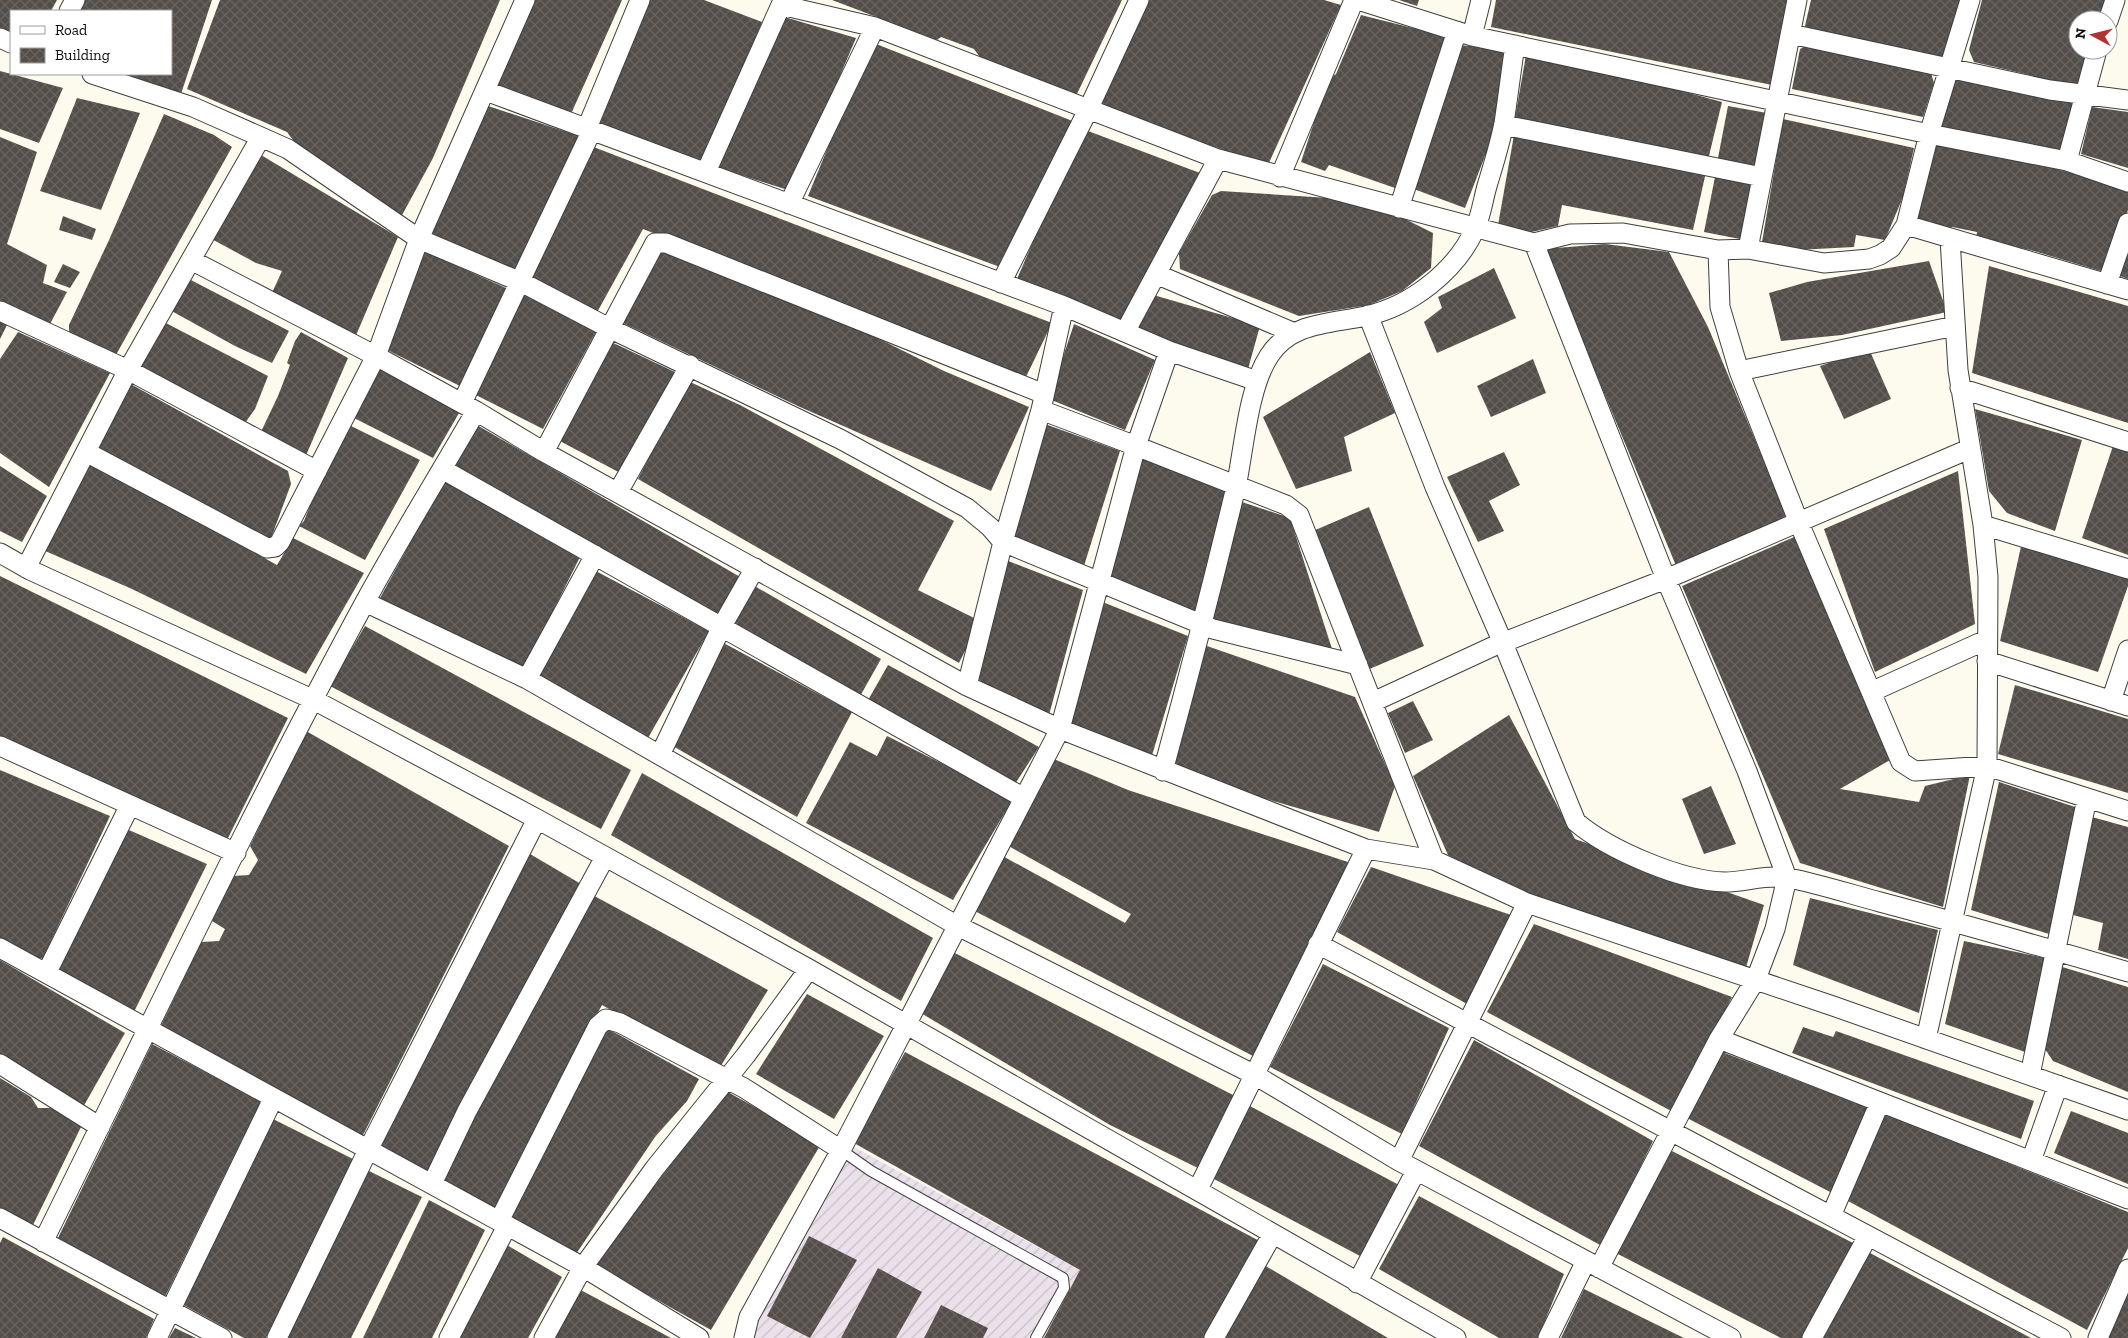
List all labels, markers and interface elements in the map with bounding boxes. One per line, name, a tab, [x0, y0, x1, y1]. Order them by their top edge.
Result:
legend	[10, 10, 172, 75]
north arrow	[2068, 10, 2118, 60]
text: Road	[55, 21, 88, 39]
text: N	[2072, 27, 2090, 40]
text: Building	[55, 46, 110, 64]

